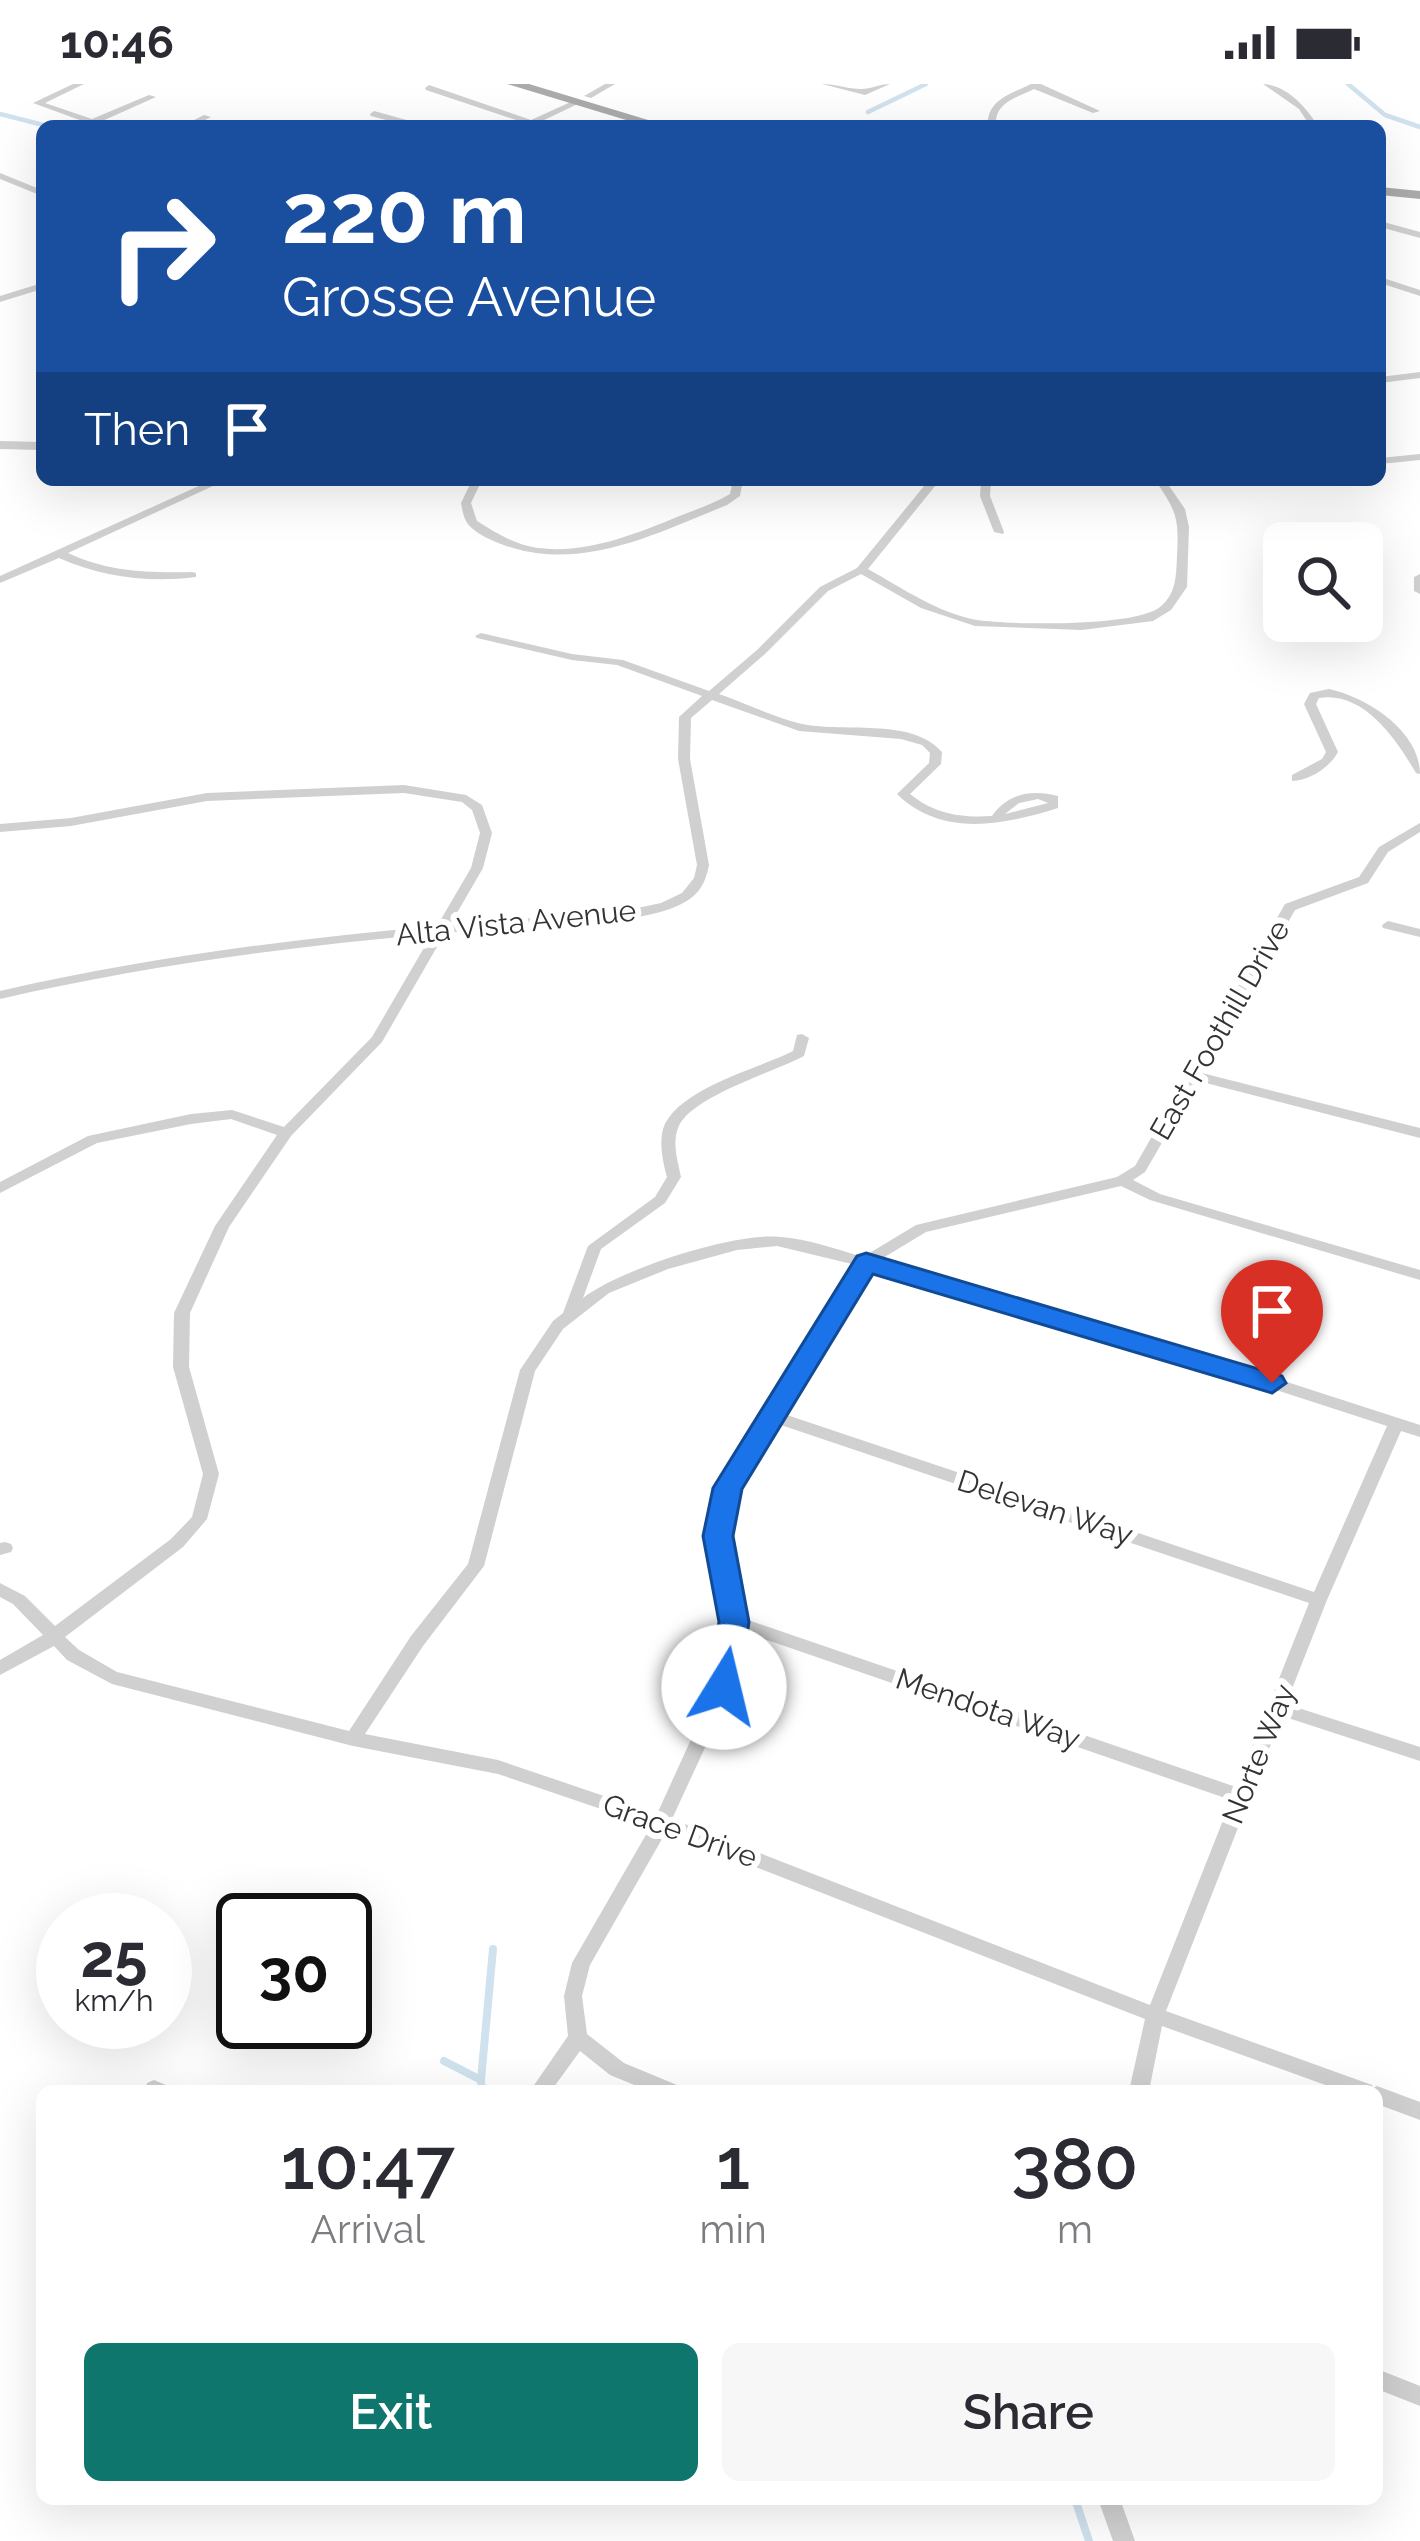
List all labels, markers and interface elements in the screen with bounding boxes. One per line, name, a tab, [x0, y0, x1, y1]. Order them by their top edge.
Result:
text: 10:46	[60, 16, 174, 69]
text: 220 m	[282, 164, 527, 263]
icon: right	[84, 168, 240, 324]
text: Grosse Avenue	[282, 265, 656, 329]
icon: arrive	[214, 396, 280, 462]
text: Then	[84, 403, 190, 456]
map controls	[1263, 522, 1383, 642]
button: search	[1263, 522, 1383, 642]
street label: Alta Vista Avenue	[394, 892, 638, 953]
street label: East Foothill Drive	[1143, 914, 1297, 1146]
pin	[1221, 1260, 1323, 1383]
icon: arrive	[1239, 1278, 1305, 1344]
street label: Delevan Way	[953, 1463, 1137, 1552]
position arrow	[661, 1624, 787, 1750]
street label: Mendota Way	[892, 1661, 1085, 1756]
street label: Norte Way	[1215, 1679, 1302, 1829]
street label: Grace Drive	[598, 1786, 762, 1875]
speed limit sign: 30	[216, 1893, 372, 2049]
text: 25	[80, 1921, 148, 1991]
text: km/h	[74, 1983, 154, 2018]
text: 10:47	[281, 2121, 455, 2206]
text: 1	[716, 2121, 750, 2206]
text: 380	[1011, 2121, 1138, 2206]
text: Arrival	[311, 2206, 425, 2252]
text: min	[700, 2206, 767, 2252]
text: m	[1057, 2206, 1093, 2252]
button: Exit	[84, 2343, 698, 2481]
button: Share	[722, 2343, 1335, 2481]

